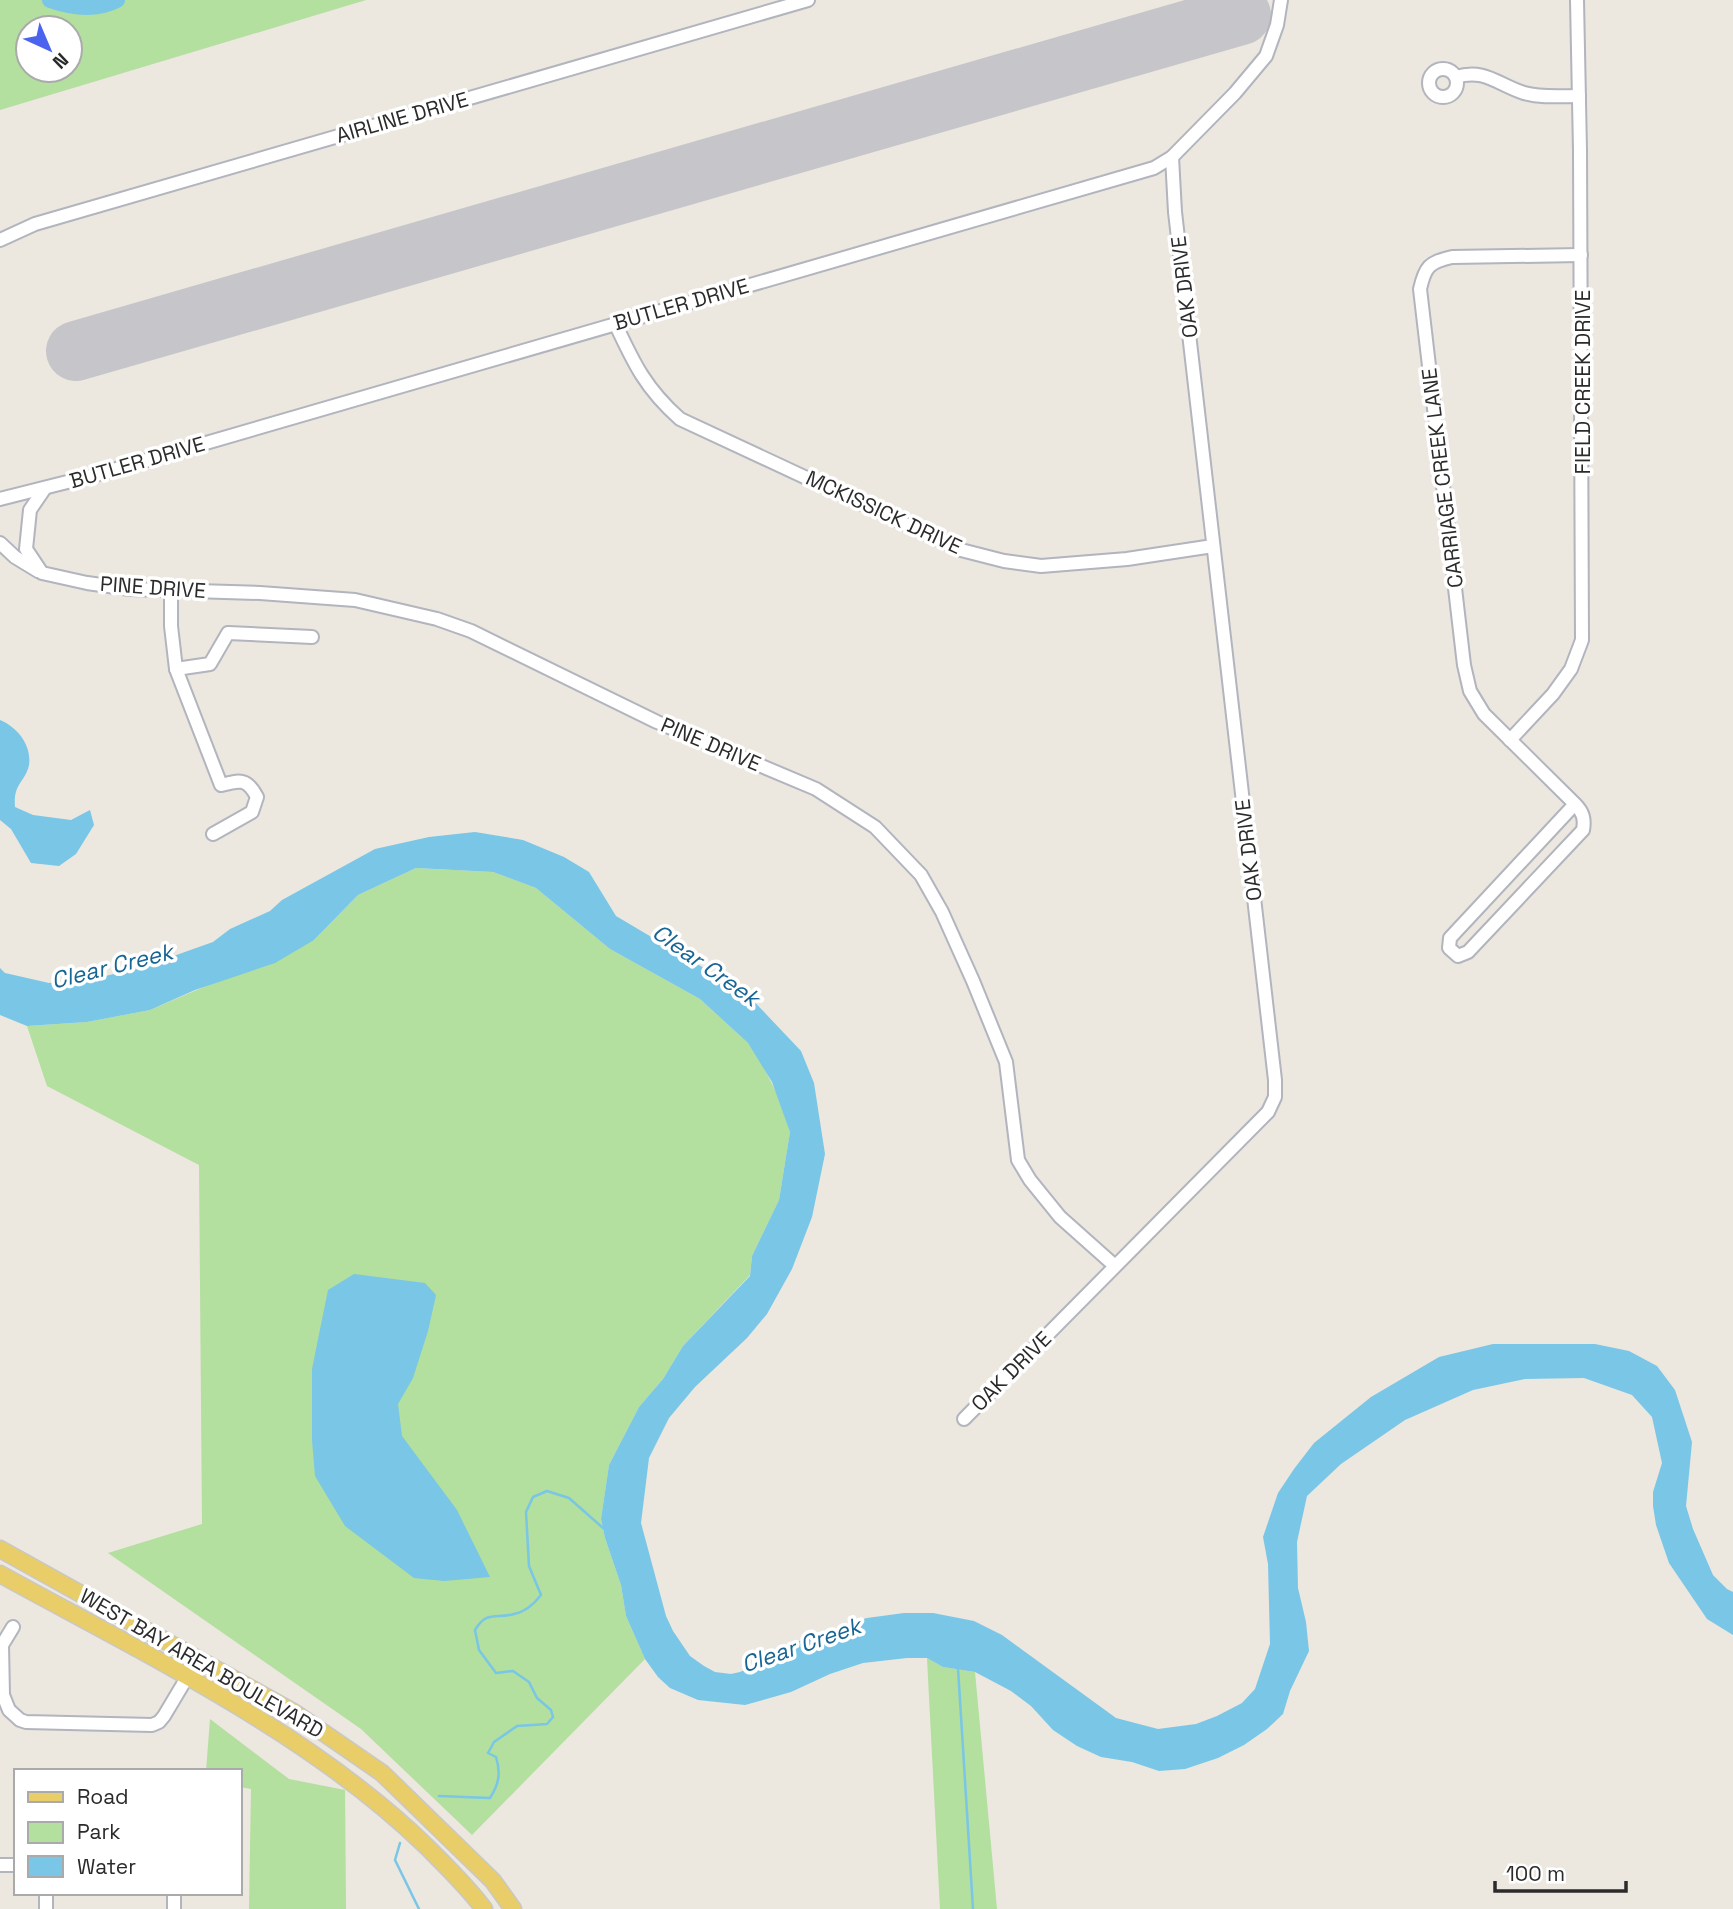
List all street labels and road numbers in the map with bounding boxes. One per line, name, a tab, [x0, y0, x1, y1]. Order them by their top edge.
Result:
street label: AIRLINE DRIVE	[333, 85, 471, 149]
street label: OAK DRIVE	[1164, 235, 1204, 339]
street label: BUTLER DRIVE	[610, 272, 752, 336]
street label: FIELD CREEK DRIVE	[1569, 290, 1596, 474]
street label: CARRIAGE CREEK LANE	[1415, 367, 1469, 589]
street label: BUTLER DRIVE	[66, 430, 208, 494]
street label: MCKISSICK DRIVE	[802, 464, 966, 560]
street label: PINE DRIVE	[99, 570, 207, 604]
street label: PINE DRIVE	[657, 711, 765, 777]
street label: OAK DRIVE	[1228, 798, 1268, 902]
street label: OAK DRIVE	[965, 1325, 1057, 1417]
street label: WEST BAY AREA BOULEVARD	[75, 1582, 329, 1744]

